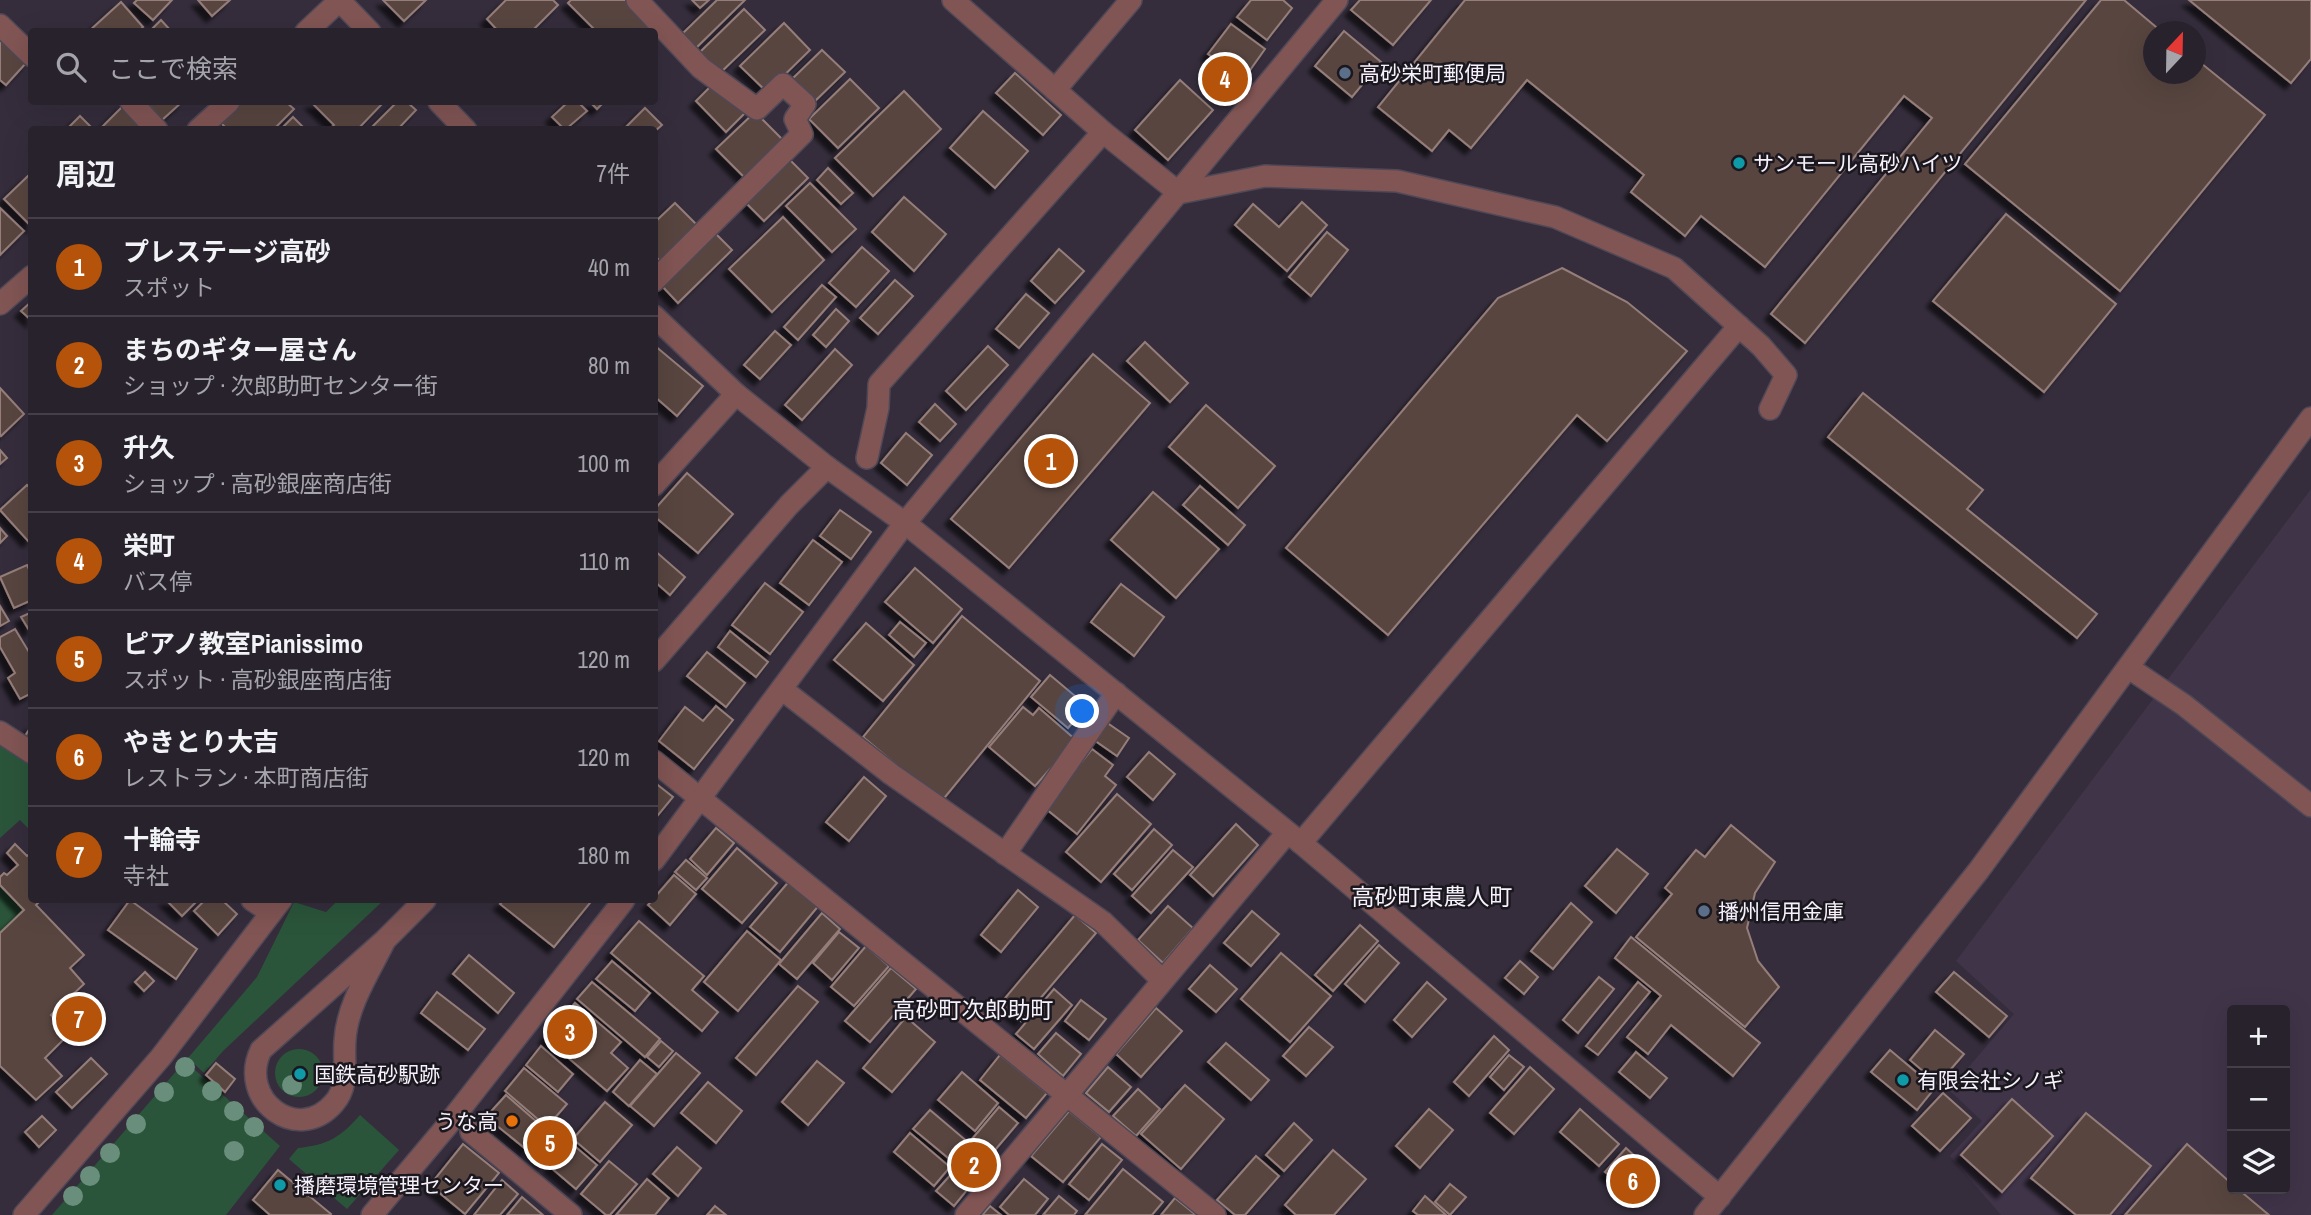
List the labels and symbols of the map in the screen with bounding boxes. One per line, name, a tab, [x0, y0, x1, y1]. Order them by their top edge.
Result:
north arrow	[2143, 21, 2206, 84]
pin: 4	[1202, 53, 1248, 105]
place label: 高砂栄町郵便局	[1359, 59, 1506, 88]
marker: 高砂栄町郵便局	[1337, 65, 1353, 81]
place label: サンモール高砂ハイツ	[1753, 149, 1963, 178]
marker: サンモール高砂ハイツ	[1731, 155, 1747, 171]
pin: 1	[1028, 435, 1074, 487]
your location	[1065, 694, 1099, 728]
district label: 高砂町東農人町	[1352, 881, 1513, 912]
place label: 播州信用金庫	[1718, 897, 1844, 926]
marker: 播州信用金庫	[1696, 903, 1712, 919]
pin: 7	[56, 993, 102, 1045]
district label: 高砂町次郎助町	[893, 994, 1054, 1025]
pin: 3	[547, 1006, 593, 1058]
place label: 国鉄高砂駅跡	[314, 1060, 440, 1089]
marker: 国鉄高砂駅跡	[292, 1066, 308, 1082]
place label: 有限会社シノギ	[1917, 1066, 2064, 1095]
marker: 有限会社シノギ	[1895, 1072, 1911, 1088]
place label: うな高	[435, 1107, 498, 1136]
marker: うな高	[504, 1113, 520, 1129]
pin: 5	[527, 1117, 573, 1169]
pin: 2	[951, 1139, 997, 1191]
pin: 6	[1610, 1155, 1656, 1207]
place label: 播磨環境管理センター	[294, 1171, 504, 1200]
marker: 播磨環境管理センター	[272, 1177, 288, 1193]

